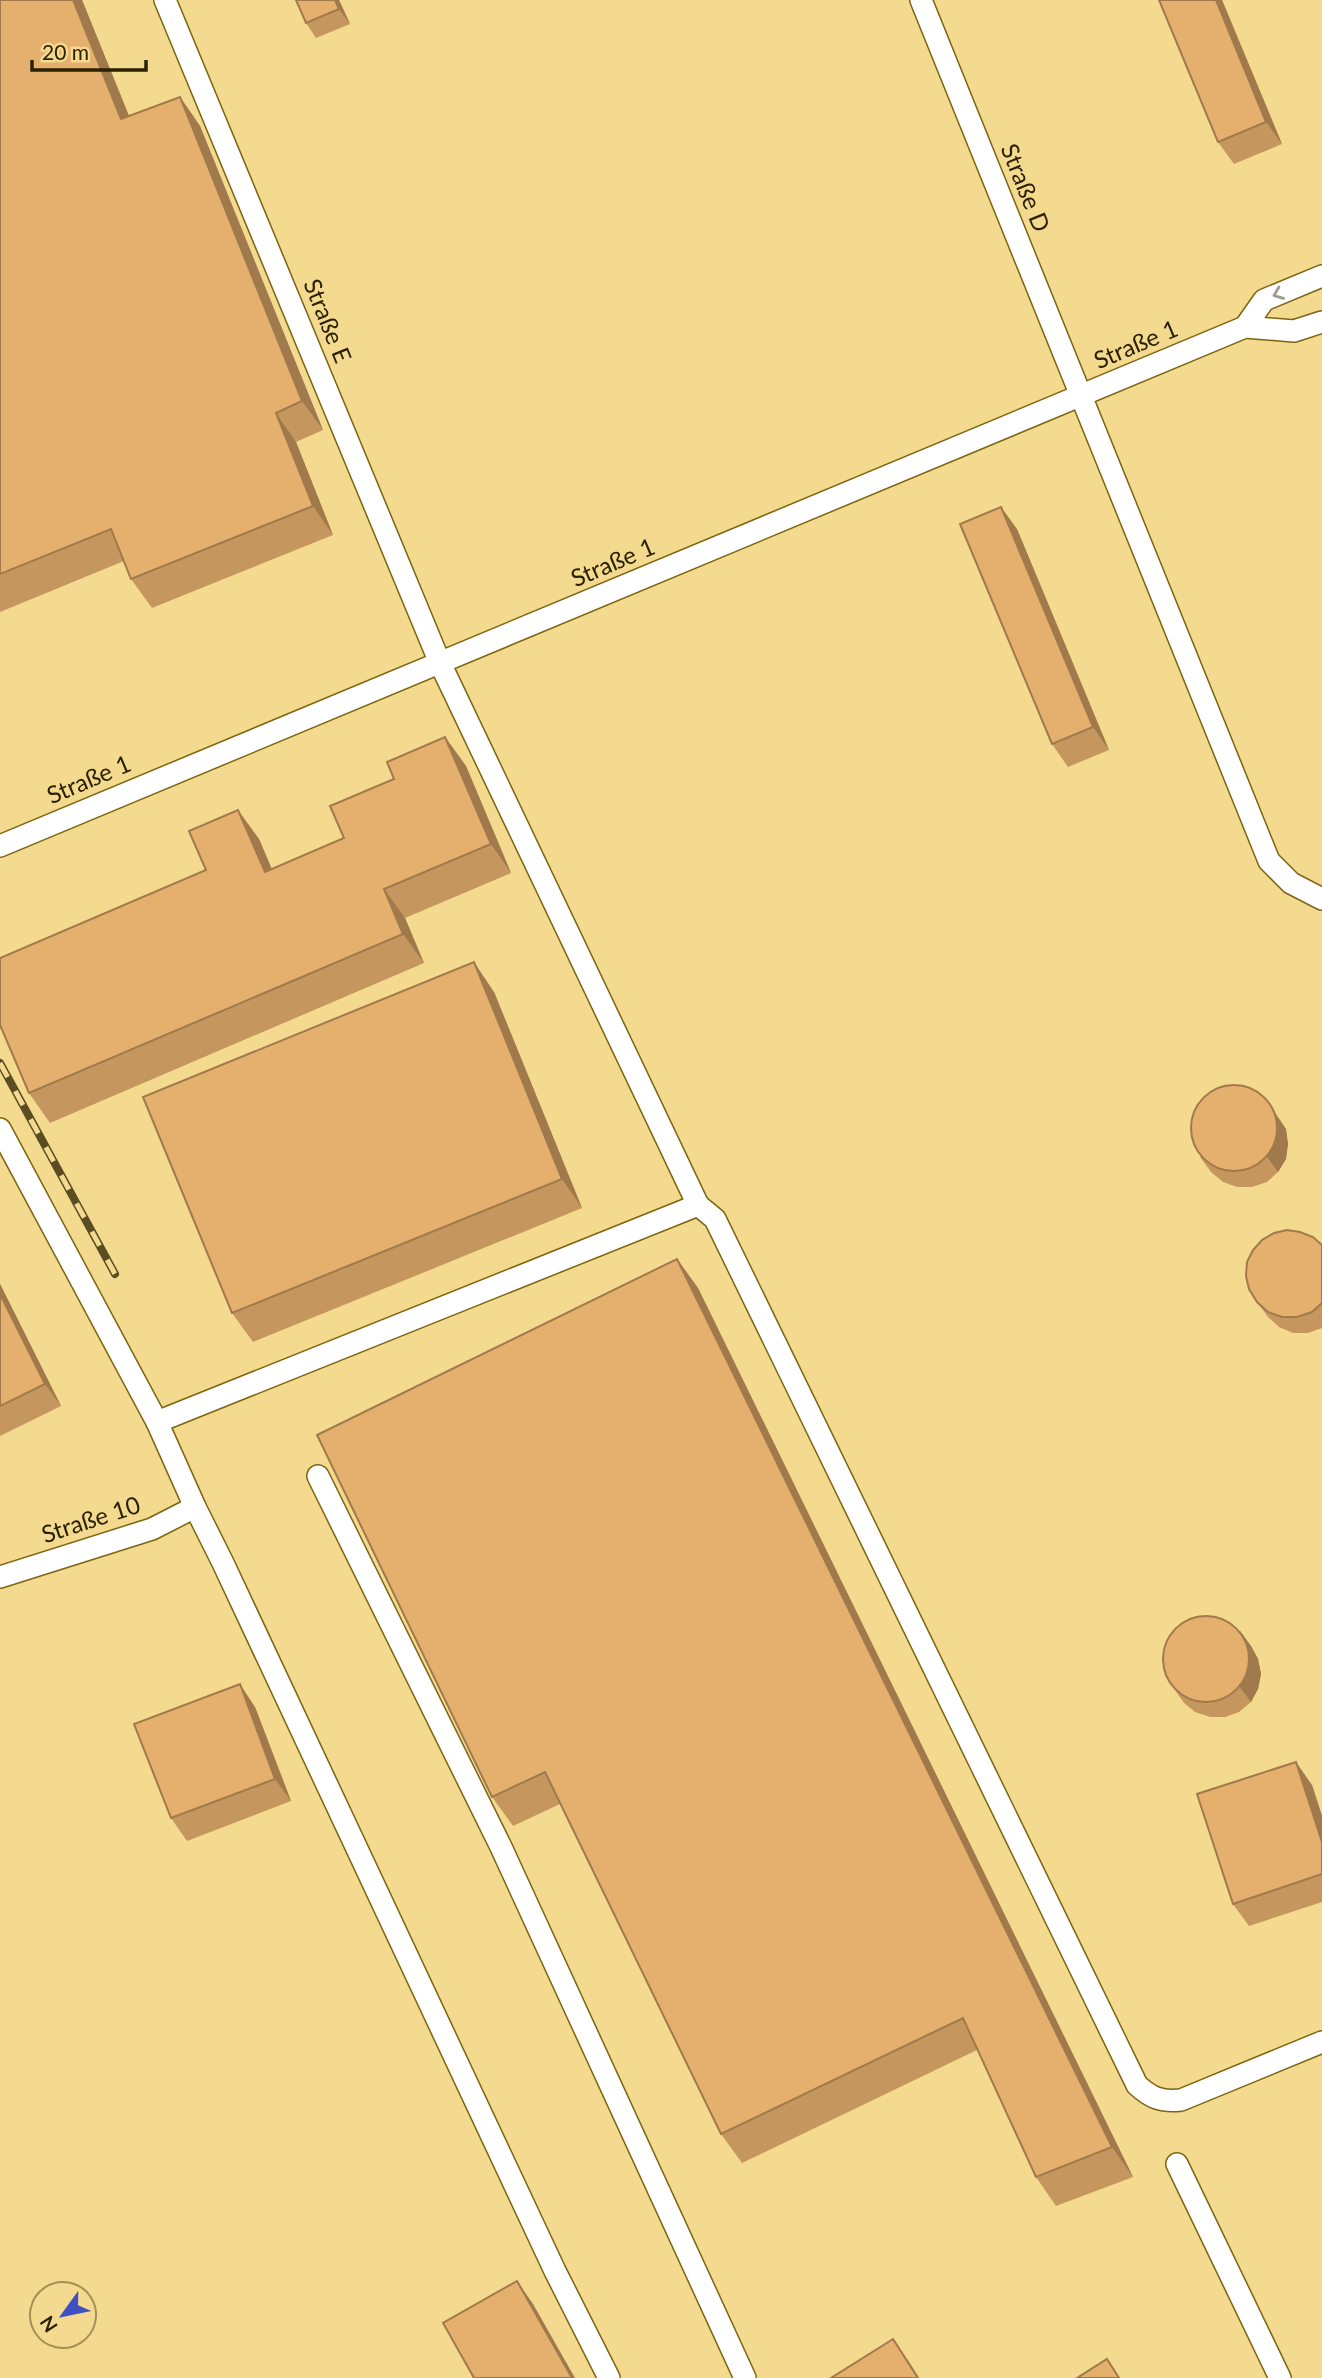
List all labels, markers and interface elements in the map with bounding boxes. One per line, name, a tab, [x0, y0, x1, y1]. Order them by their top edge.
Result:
scale bar	[32, 28, 145, 72]
text: 20 m	[42, 39, 89, 64]
street label: Straße D	[996, 139, 1057, 236]
street label: Straße E	[298, 274, 358, 367]
one-way arrow	[1273, 286, 1285, 300]
street label: Straße 1	[1089, 313, 1182, 374]
street label: Straße 1	[566, 531, 659, 592]
street label: Straße 1	[42, 748, 135, 809]
street label: Straße 10	[37, 1489, 144, 1548]
north arrow	[28, 2280, 98, 2350]
text: N	[35, 2312, 62, 2337]

